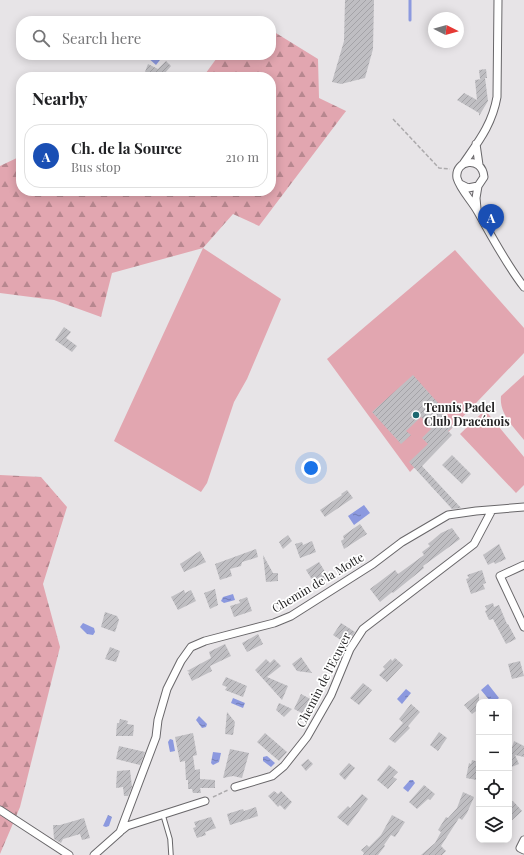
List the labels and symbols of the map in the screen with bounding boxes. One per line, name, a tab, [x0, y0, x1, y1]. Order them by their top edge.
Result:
north arrow	[428, 12, 464, 48]
pin: A	[478, 204, 504, 237]
place label: Tennis Padel Club Dracénois	[424, 399, 510, 429]
marker: Tennis Padel Club Dracénois	[411, 410, 421, 420]
your location	[301, 458, 321, 478]
street label: Chemin de la Motte	[269, 548, 366, 616]
street label: Chemin de l'Ecuyer	[292, 629, 354, 730]

